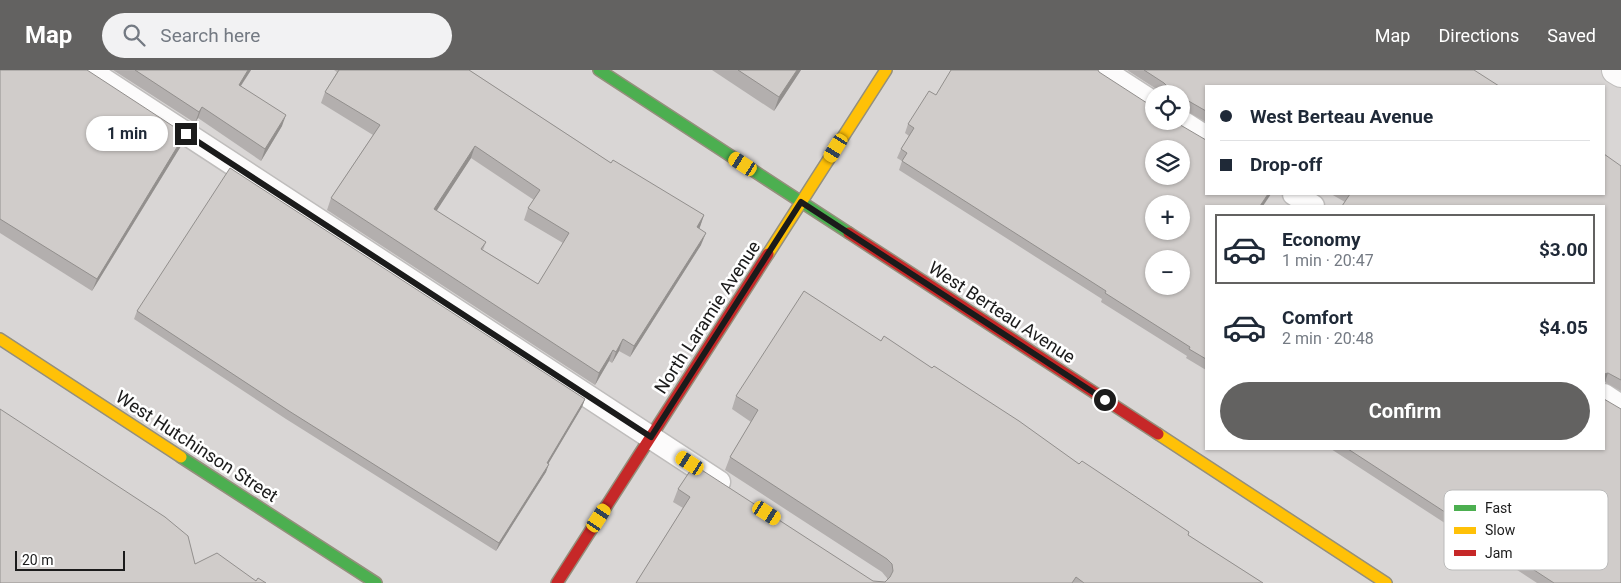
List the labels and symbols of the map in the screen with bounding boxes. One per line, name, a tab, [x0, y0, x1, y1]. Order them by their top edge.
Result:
callout: 1 min	[86, 116, 168, 152]
route end	[175, 123, 197, 145]
car	[821, 131, 850, 165]
car	[726, 150, 759, 178]
street label: North Laramie Avenue	[650, 237, 764, 397]
street label: West Berteau Avenue	[925, 257, 1079, 367]
street label: West Hutchinson Street	[112, 386, 282, 506]
route start	[1094, 389, 1116, 411]
car	[673, 449, 706, 477]
legend	[1444, 490, 1608, 570]
car	[750, 499, 783, 527]
text: Fast	[1485, 500, 1512, 516]
car	[584, 501, 613, 535]
text: Slow	[1485, 522, 1516, 538]
text: Jam	[1485, 545, 1513, 561]
scale bar	[15, 548, 125, 571]

